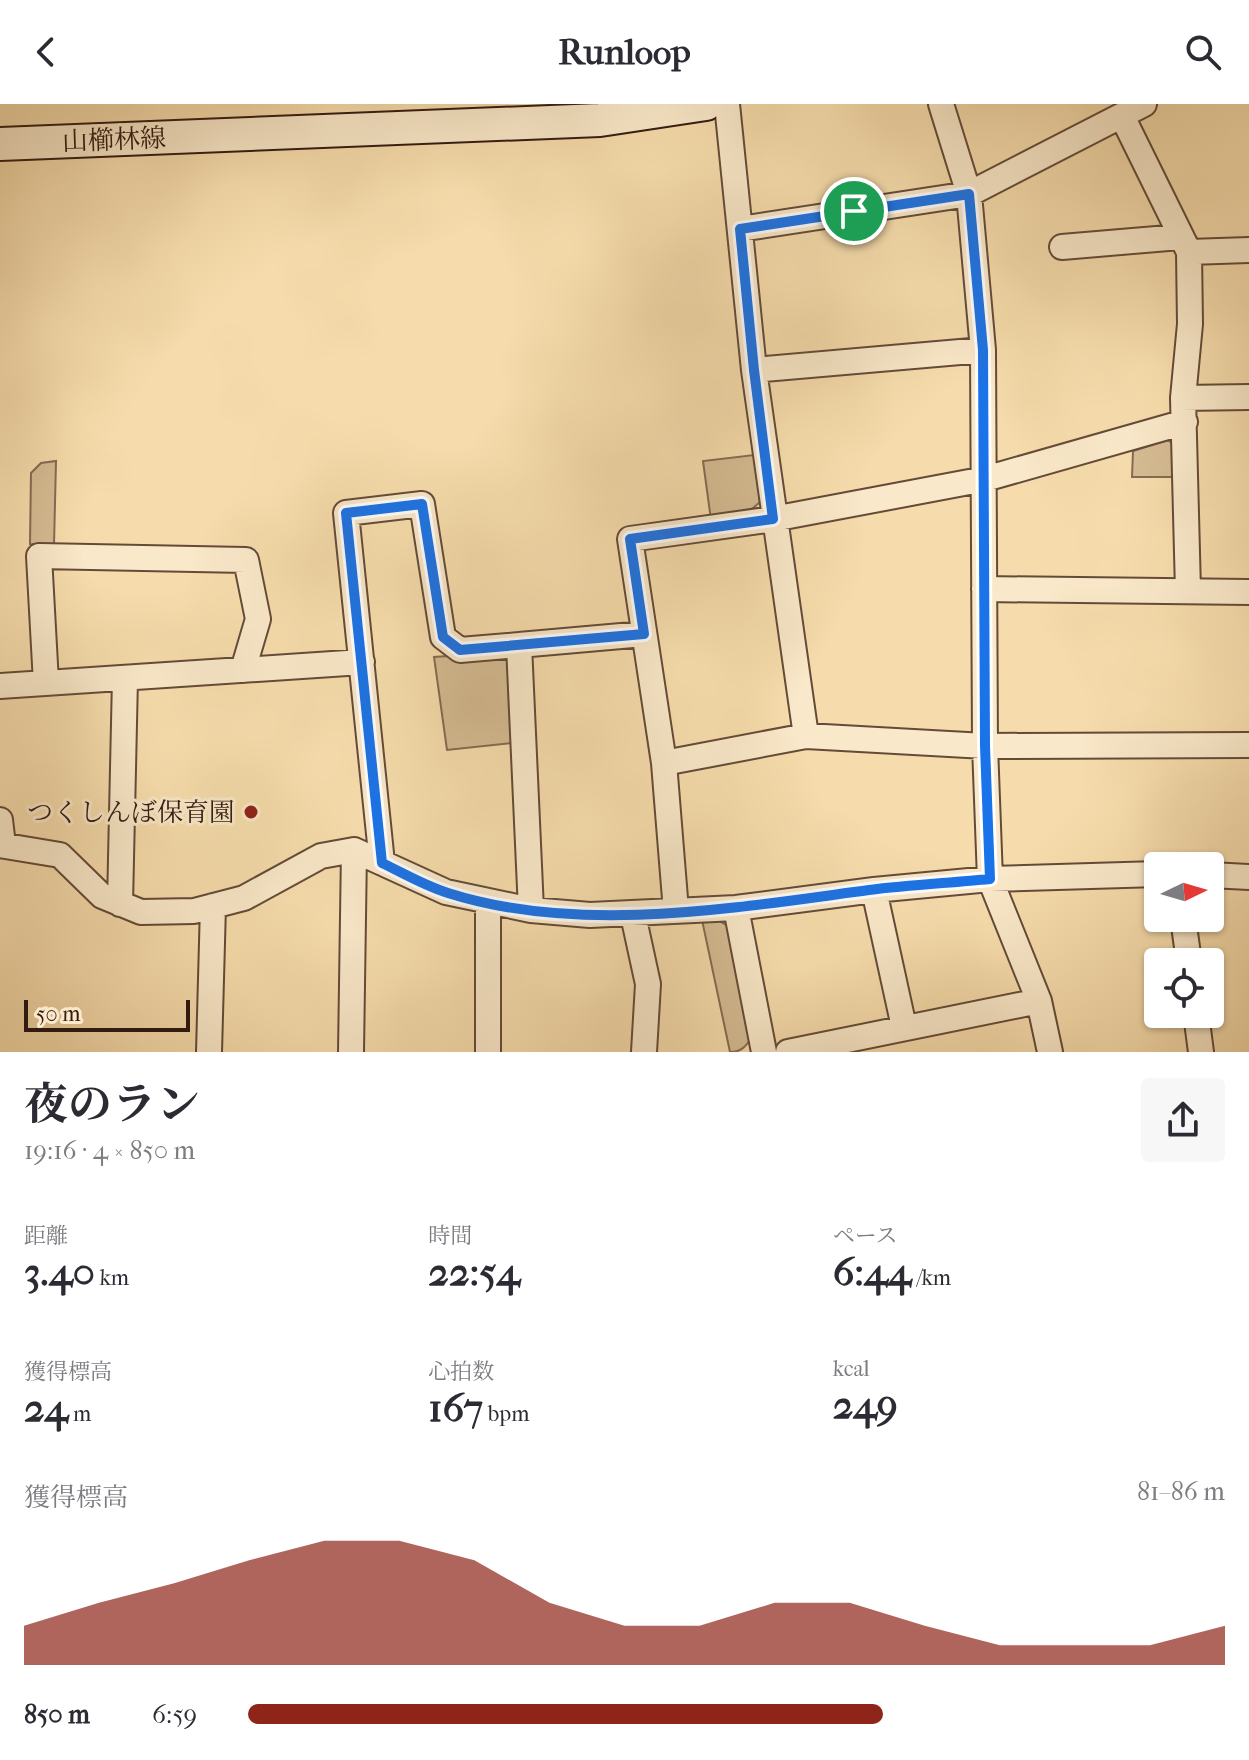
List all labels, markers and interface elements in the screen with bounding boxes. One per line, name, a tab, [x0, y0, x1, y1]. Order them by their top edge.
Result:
icon: back	[24, 30, 68, 74]
icon: search	[1181, 30, 1225, 74]
text: Runloop	[558, 31, 691, 73]
street label: 山櫛林線	[61, 123, 167, 157]
pin	[820, 177, 888, 245]
icon: arrive	[832, 189, 876, 233]
place label: つくしんぼ保育園	[27, 797, 235, 828]
marker: つくしんぼ保育園	[242, 803, 260, 821]
north arrow	[1144, 852, 1224, 932]
map controls	[1144, 852, 1224, 1028]
button: locate	[1144, 948, 1224, 1028]
scale bar	[24, 996, 190, 1032]
text: 50 m	[36, 1001, 81, 1027]
button: share	[1141, 1078, 1225, 1162]
text: 夜のラン	[24, 1079, 200, 1130]
text: 19:16 · 4 × 850 m	[24, 1135, 195, 1166]
text: 距離	[24, 1223, 68, 1249]
text: 時間	[428, 1223, 472, 1249]
text: ペース	[833, 1223, 898, 1249]
text: 3.40	[24, 1249, 95, 1295]
text: 22:54	[428, 1249, 520, 1295]
text: 6:44	[833, 1249, 911, 1295]
text: km	[95, 1265, 129, 1291]
text: /km	[911, 1265, 951, 1291]
text: kcal	[833, 1356, 870, 1382]
text: 獲得標高	[24, 1359, 112, 1385]
text: 心拍数	[428, 1359, 494, 1385]
text: 249	[833, 1382, 898, 1428]
text: 24	[24, 1385, 68, 1431]
text: 167	[428, 1385, 483, 1431]
text: m	[68, 1401, 91, 1427]
text: bpm	[483, 1401, 530, 1427]
text: 81–86 m	[1137, 1476, 1225, 1507]
text: 獲得標高	[24, 1482, 128, 1513]
text: 850 m	[24, 1699, 90, 1730]
text: 6:59	[152, 1699, 197, 1730]

